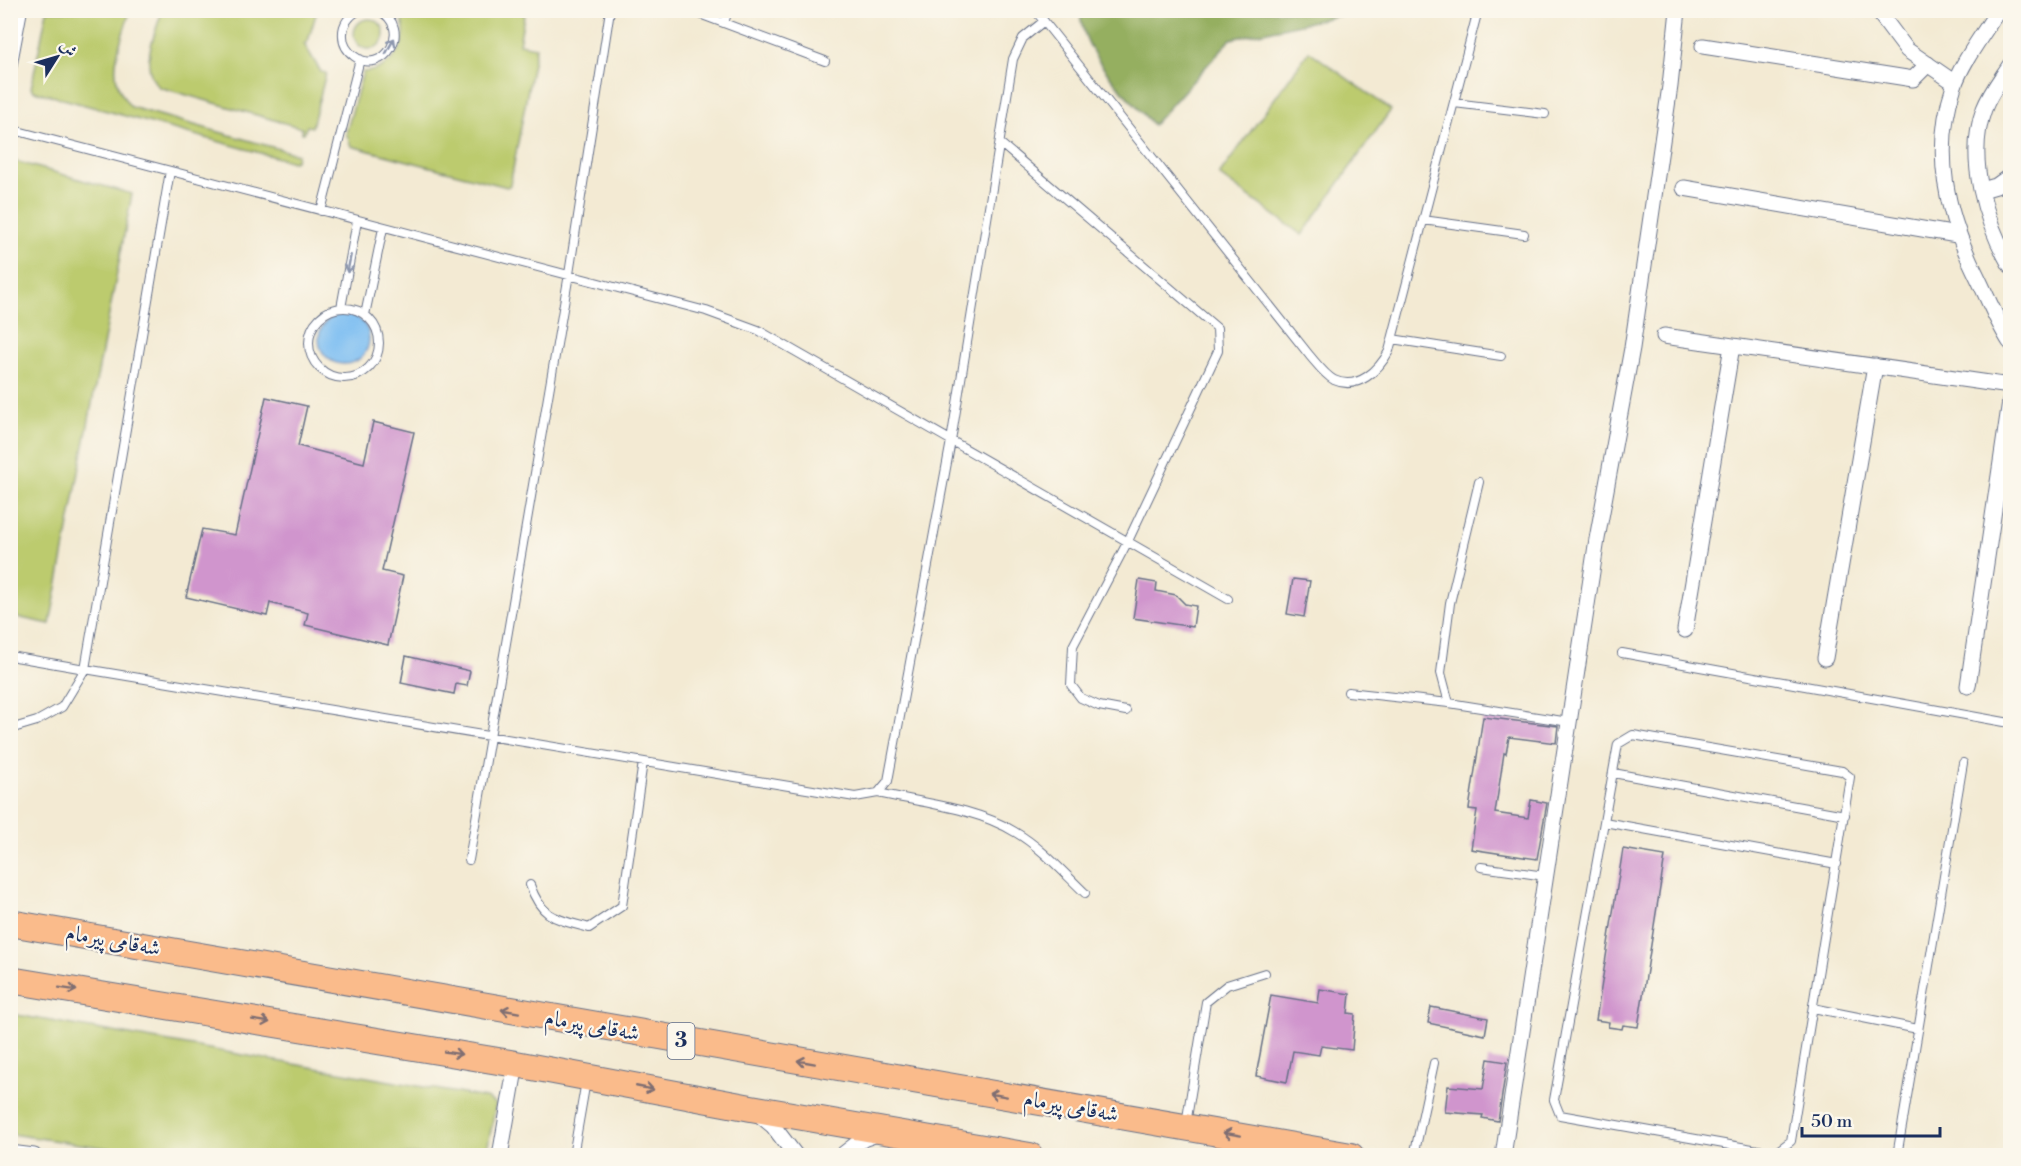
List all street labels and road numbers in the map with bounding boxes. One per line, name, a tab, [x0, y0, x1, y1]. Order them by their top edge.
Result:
street label: شەقامی پیرمام	[63, 919, 162, 968]
street label: شەقامی پیرمام	[542, 1004, 641, 1053]
road number: 3	[668, 1023, 694, 1059]
street label: شەقامی پیرمام	[1021, 1085, 1120, 1134]

